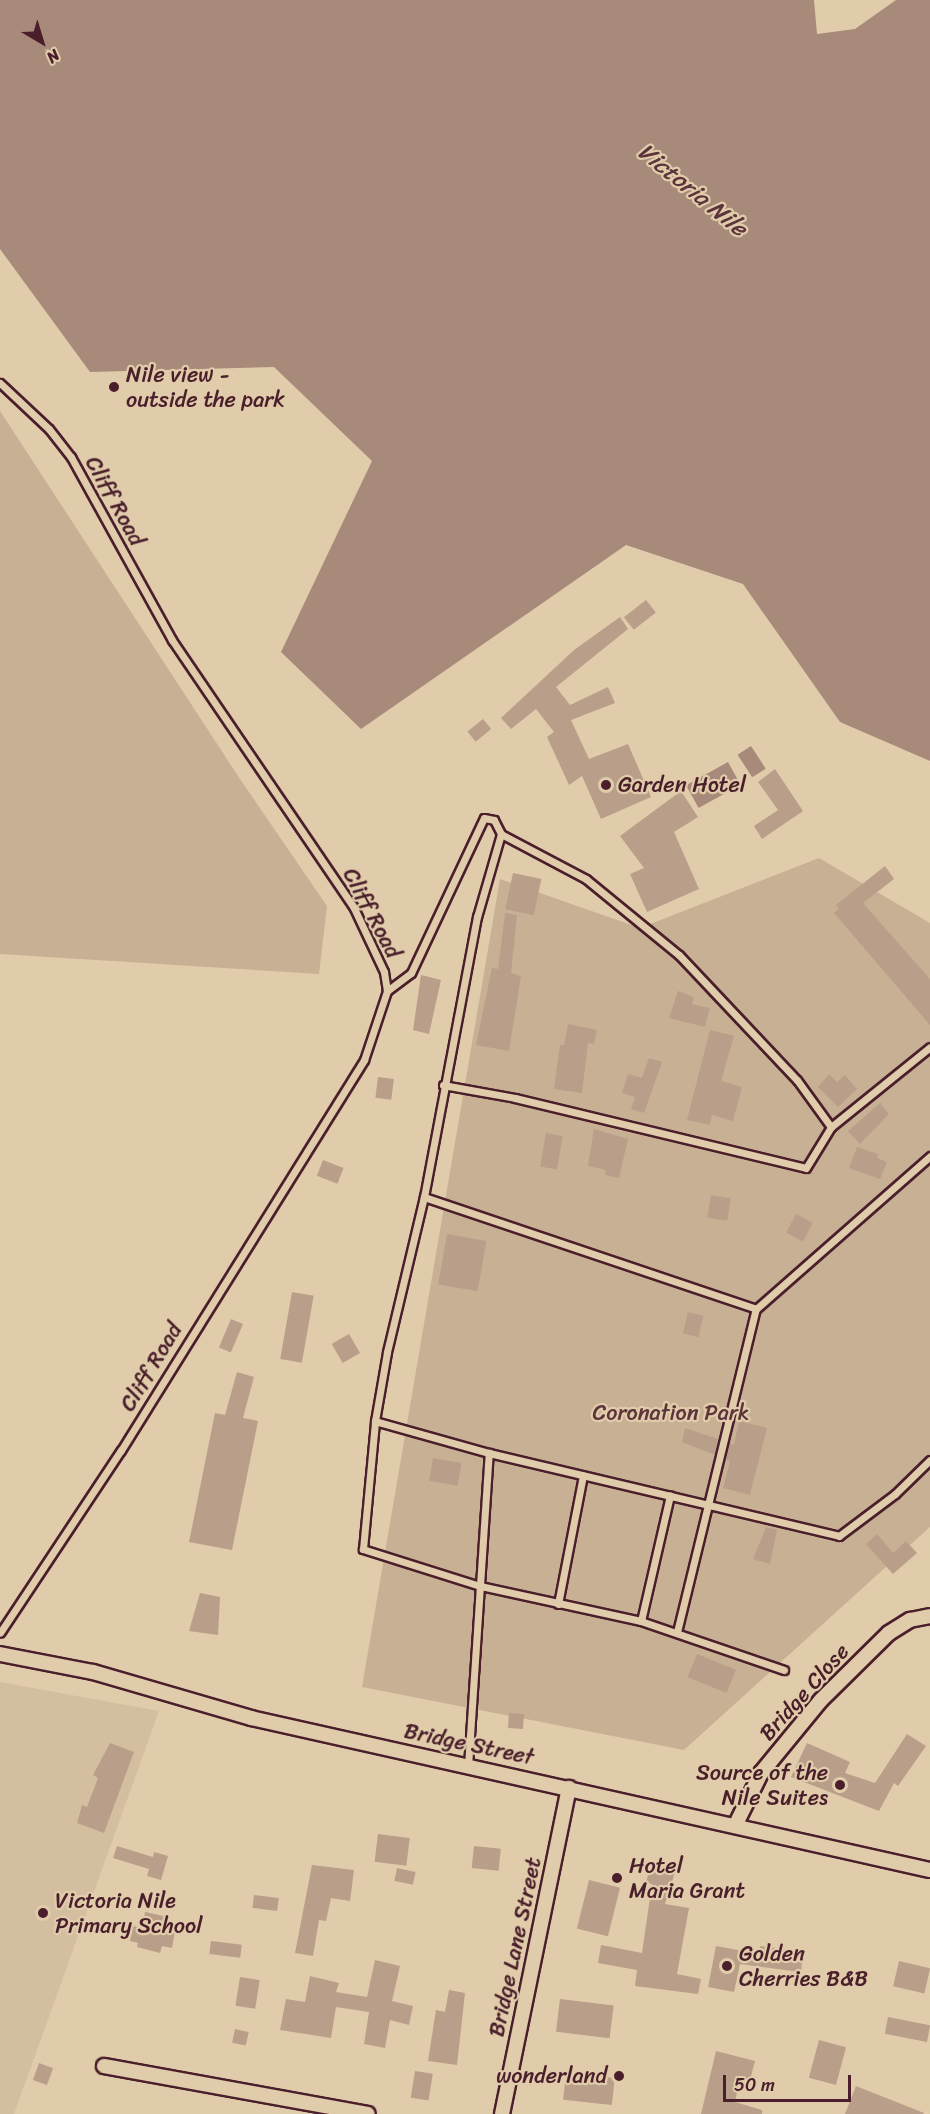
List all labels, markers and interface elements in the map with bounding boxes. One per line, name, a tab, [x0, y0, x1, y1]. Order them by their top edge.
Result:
north arrow	[12, 12, 72, 72]
text: N	[40, 42, 67, 71]
water label: Victoria Nile	[631, 137, 753, 243]
place label: Nile view - outside the park	[126, 361, 285, 412]
marker: Nile view - outside the park	[107, 380, 121, 394]
street label: Cliff Road	[80, 452, 150, 550]
place label: Garden Hotel	[618, 772, 746, 798]
marker: Garden Hotel	[599, 778, 613, 792]
street label: Cliff Road	[337, 863, 407, 963]
street label: Cliff Road	[114, 1318, 188, 1416]
park label: Coronation Park	[593, 1400, 749, 1426]
street label: Bridge Close	[754, 1638, 854, 1746]
street label: Bridge Street	[401, 1717, 537, 1771]
place label: Source of the Nile Suites	[696, 1759, 828, 1810]
marker: Source of the Nile Suites	[833, 1778, 847, 1792]
place label: Hotel Maria Grant	[629, 1852, 744, 1904]
street label: Bridge Lane Street	[483, 1855, 547, 2039]
marker: Hotel Maria Grant	[610, 1871, 624, 1885]
place label: Victoria Nile Primary School	[55, 1887, 202, 1939]
marker: Victoria Nile Primary School	[36, 1906, 50, 1920]
place label: Golden Cherries B&B	[739, 1940, 868, 1992]
marker: Golden Cherries B&B	[720, 1959, 734, 1973]
place label: wonderland	[496, 2063, 607, 2089]
scale bar	[726, 2063, 854, 2101]
marker: wonderland	[612, 2069, 626, 2083]
text: 50 m	[734, 2069, 775, 2101]

